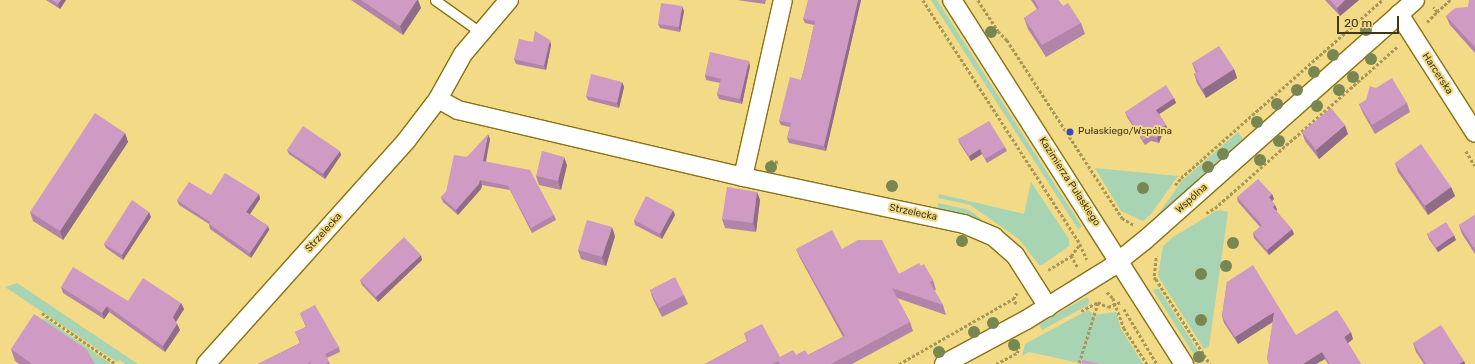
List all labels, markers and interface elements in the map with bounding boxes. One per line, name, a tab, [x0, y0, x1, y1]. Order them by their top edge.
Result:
scale bar	[1339, 8, 1401, 34]
text: 20 m	[1344, 16, 1372, 30]
street label: Harcerska	[1419, 51, 1455, 97]
place label: Pułaskiego/Wspólna	[1078, 126, 1172, 138]
marker: Pułaskiego/Wspólna	[1065, 127, 1075, 137]
street label: Kazimierza Pułaskiego	[1036, 135, 1102, 229]
street label: Wspólna	[1174, 182, 1210, 216]
street label: Strzelecka	[888, 202, 938, 224]
street label: Strzelecka	[303, 211, 345, 255]

